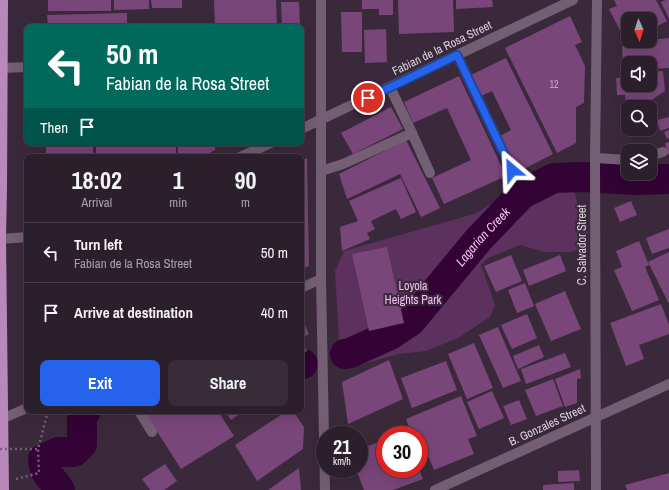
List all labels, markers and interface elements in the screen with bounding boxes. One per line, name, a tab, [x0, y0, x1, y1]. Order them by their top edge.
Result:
north arrow	[621, 12, 657, 48]
map controls	[621, 12, 657, 180]
street label: Fabian de la Rosa Street	[390, 17, 495, 79]
text: 50 m	[106, 35, 158, 73]
icon: left	[40, 40, 92, 92]
button: sound	[621, 56, 657, 92]
text: Fabian de la Rosa Street	[106, 71, 269, 96]
house number: 12	[549, 78, 559, 91]
pin	[351, 81, 385, 115]
icon: arrive	[357, 87, 379, 109]
button: search	[621, 100, 657, 136]
icon: arrive	[76, 116, 98, 138]
text: Then	[40, 117, 68, 138]
button: layers	[621, 144, 657, 180]
position arrow	[491, 149, 533, 191]
text: 18:02	[72, 164, 122, 196]
text: 1	[173, 164, 184, 196]
text: 90	[235, 164, 257, 196]
text: Arrival	[81, 194, 112, 211]
text: min	[169, 194, 187, 211]
text: m	[241, 194, 250, 211]
water label: Lagarian Creek	[452, 203, 514, 269]
street label: C. Salvador Street	[574, 205, 590, 285]
text: Turn left	[74, 234, 122, 255]
icon: left	[40, 242, 62, 264]
text: 50 m	[261, 242, 288, 263]
text: Fabian de la Rosa Street	[74, 255, 192, 272]
park label: Loyola Heights Park	[385, 278, 442, 308]
icon: arrive	[40, 302, 62, 324]
text: Arrive at destination	[74, 302, 193, 323]
text: 40 m	[261, 302, 288, 323]
button: Exit	[40, 360, 160, 406]
button: Share	[168, 360, 288, 406]
street label: B. Gonzales Street	[506, 400, 588, 450]
speed limit sign: 30	[376, 426, 428, 478]
text: 21	[333, 433, 351, 460]
text: km/h	[333, 455, 351, 468]

